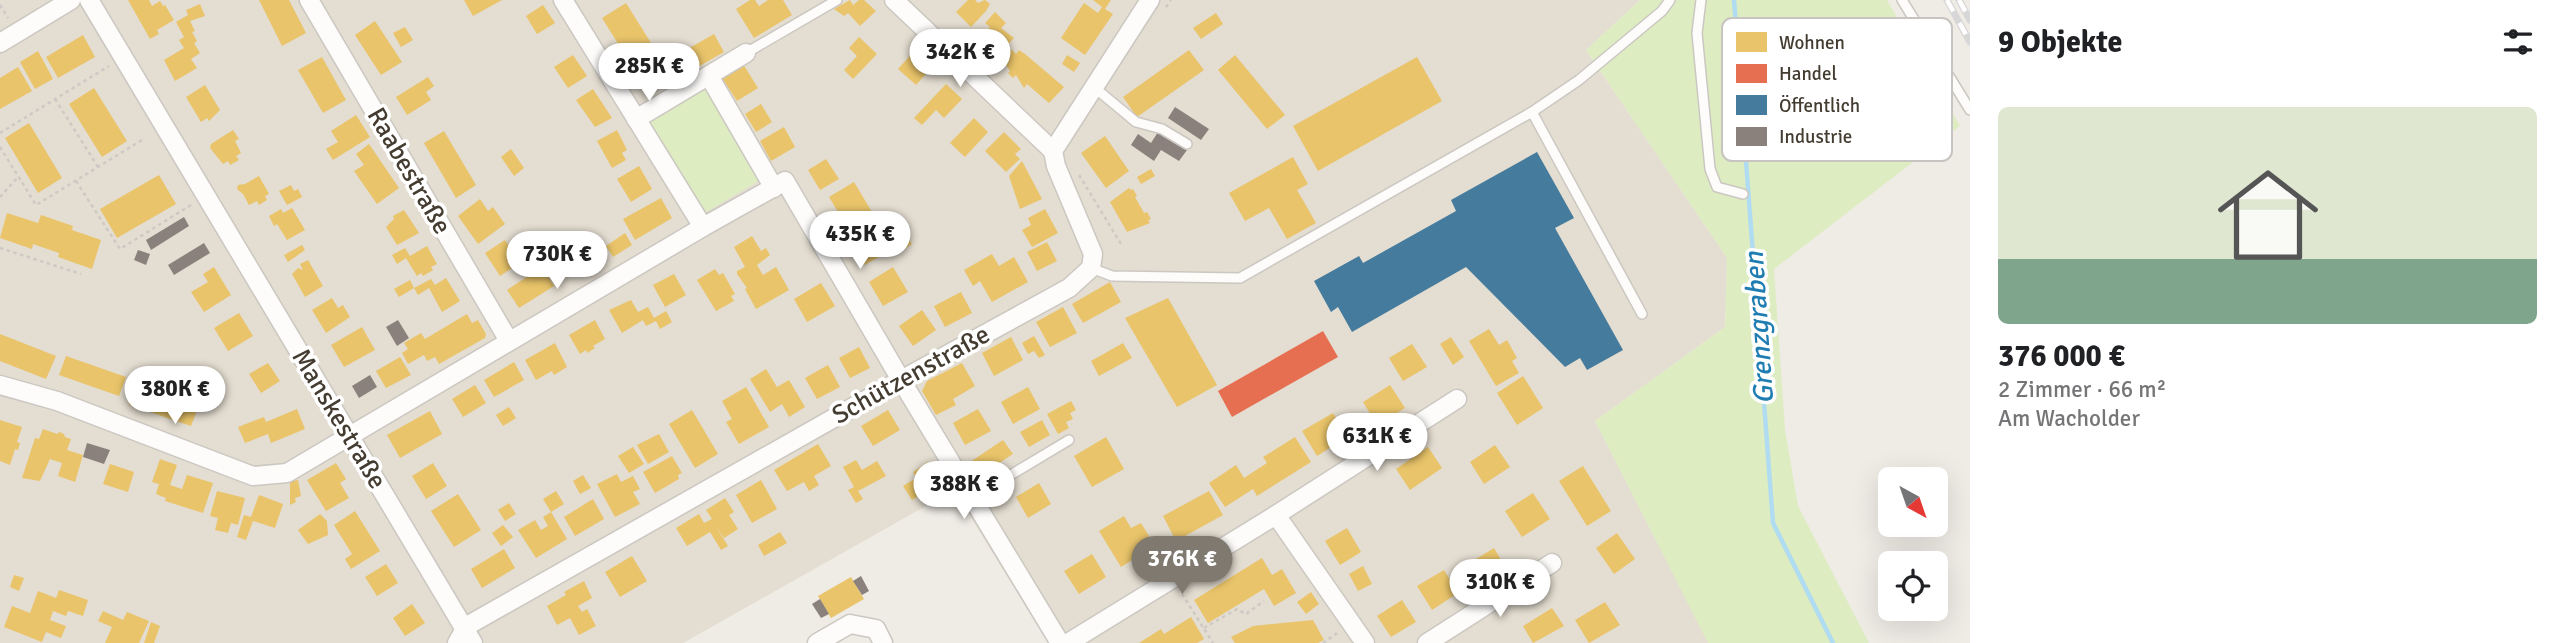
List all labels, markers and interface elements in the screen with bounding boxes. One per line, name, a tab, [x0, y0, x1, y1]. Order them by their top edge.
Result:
legend	[1722, 18, 1952, 161]
icon: filters	[2499, 23, 2537, 61]
text: 9 Objekte	[1998, 24, 2122, 61]
pin: 342K €	[903, 29, 1017, 89]
text: Wohnen	[1779, 31, 1845, 55]
text: 342K €	[925, 37, 995, 66]
pin: 285K €	[592, 43, 706, 103]
text: 285K €	[614, 51, 684, 80]
text: Handel	[1779, 62, 1837, 86]
text: Öffentlich	[1779, 94, 1860, 118]
street label: Raabestraße	[360, 102, 458, 240]
text: Industrie	[1779, 125, 1852, 149]
icon: home	[2205, 152, 2331, 278]
pin: 435K €	[803, 212, 917, 271]
text: 435K €	[825, 219, 895, 248]
pin: 730K €	[500, 232, 614, 291]
text: 730K €	[522, 239, 592, 268]
water label: Grenzgraben	[1737, 250, 1781, 405]
street label: Schützenstraße	[827, 319, 995, 431]
text: 376 000 €	[1998, 338, 2125, 375]
street label: Manskestraße	[285, 343, 393, 495]
pin: 380K €	[118, 366, 232, 426]
text: 380K €	[140, 374, 210, 403]
text: 2 Zimmer · 66 m²	[1998, 375, 2166, 404]
text: Am Wacholder	[1998, 404, 2140, 433]
pin: 631K €	[1320, 414, 1434, 473]
text: 631K €	[1342, 421, 1412, 450]
pin: 388K €	[907, 462, 1021, 521]
north arrow	[1878, 467, 1948, 537]
map controls	[1878, 467, 1948, 621]
text: 388K €	[929, 469, 999, 498]
pin: 376K €	[1125, 536, 1239, 596]
text: 376K €	[1147, 544, 1217, 573]
button: locate	[1878, 551, 1948, 621]
pin: 310K €	[1443, 560, 1557, 619]
text: 310K €	[1465, 567, 1535, 596]

